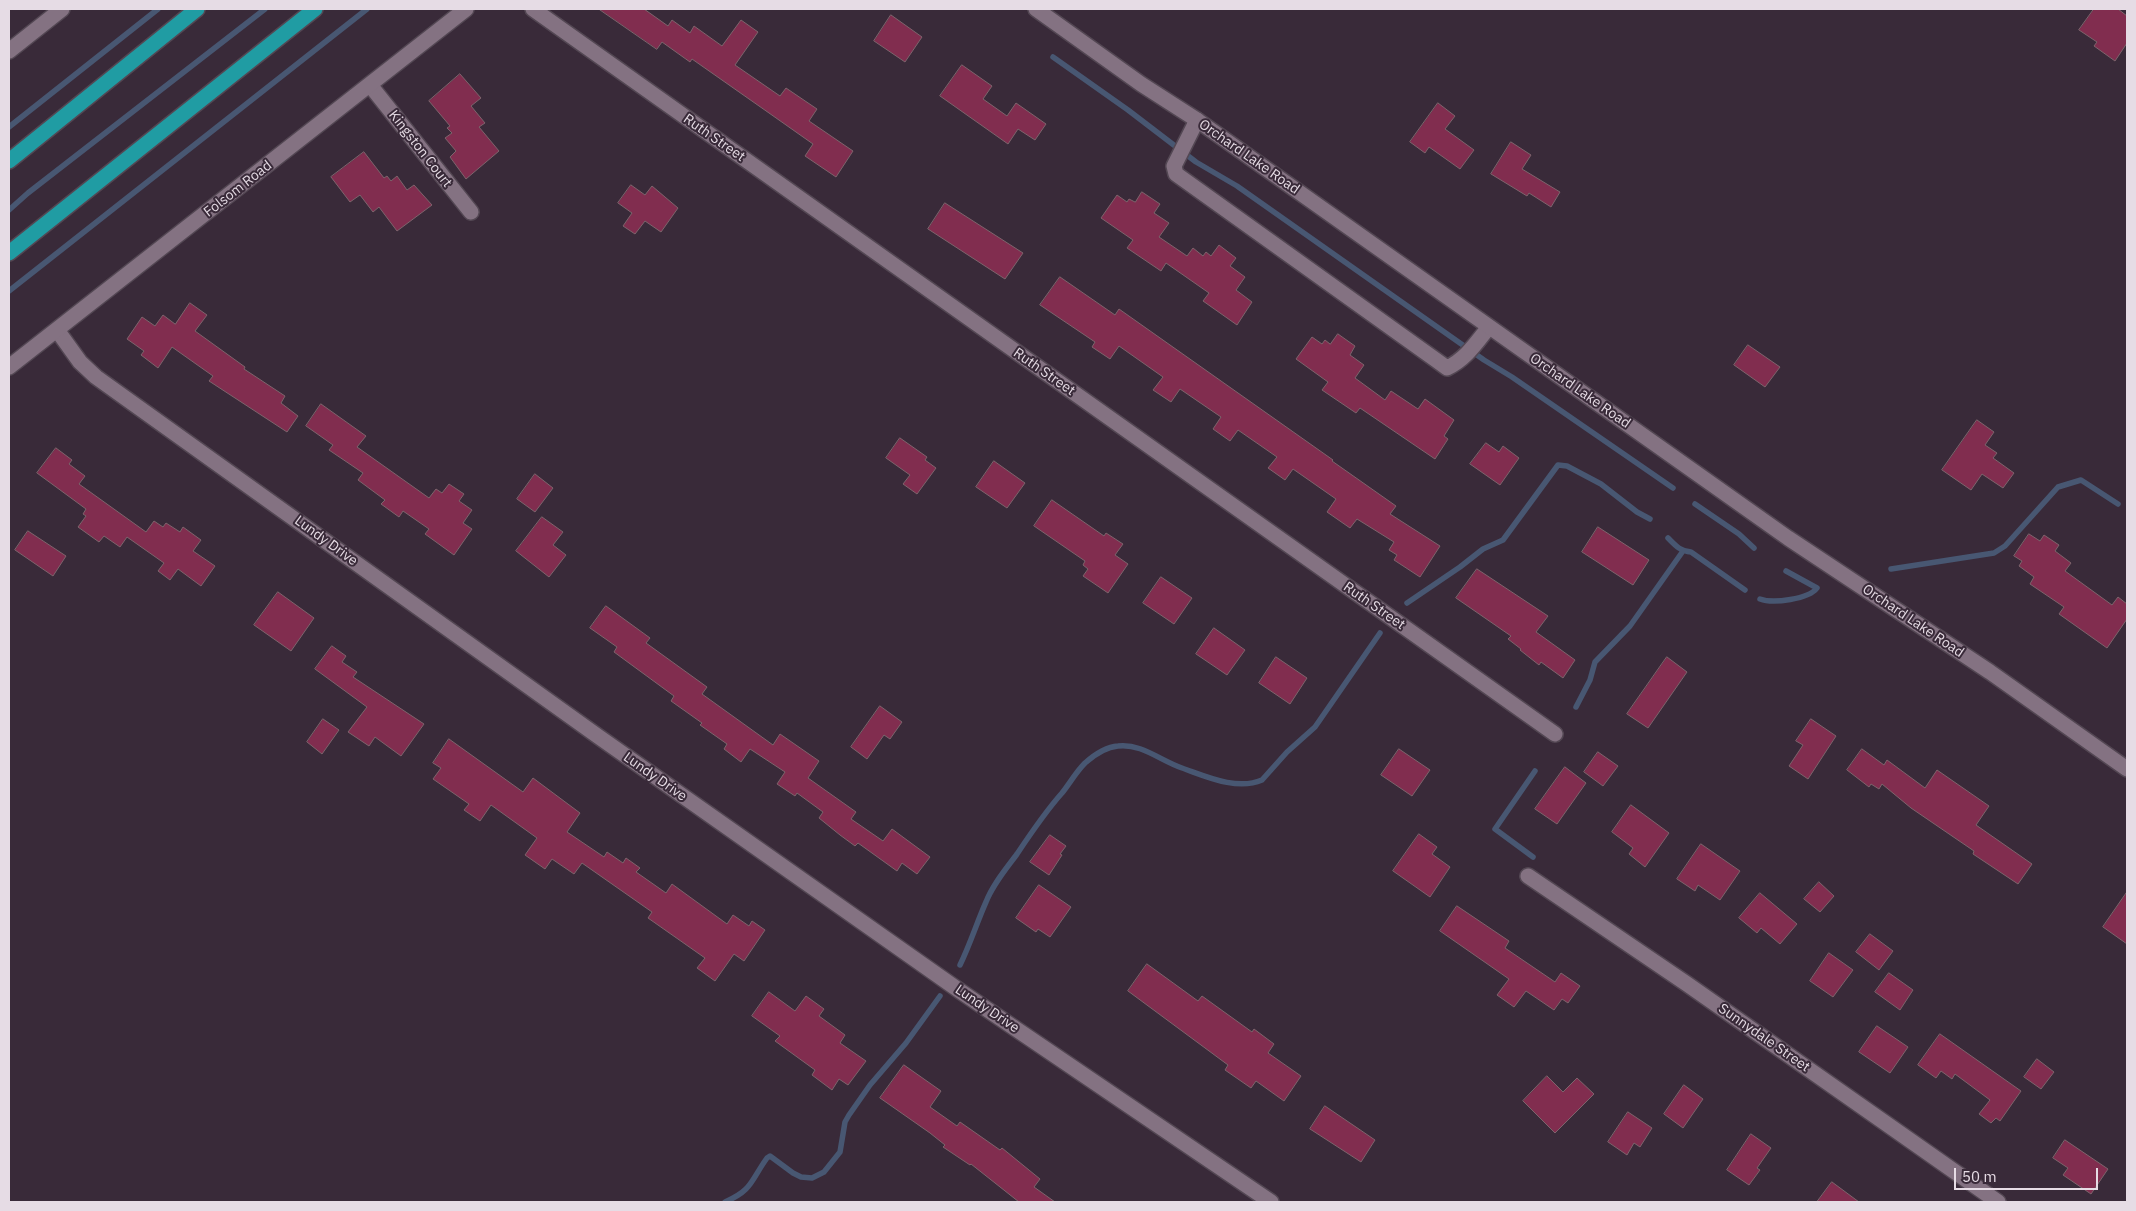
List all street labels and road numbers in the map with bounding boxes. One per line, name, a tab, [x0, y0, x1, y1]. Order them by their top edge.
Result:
street label: Kingston Court	[385, 107, 455, 191]
street label: Ruth Street	[680, 111, 748, 165]
street label: Orchard Lake Road	[1196, 116, 1302, 198]
street label: Folsom Road	[201, 157, 275, 221]
street label: Ruth Street	[1010, 345, 1078, 399]
street label: Orchard Lake Road	[1527, 350, 1633, 432]
street label: Lundy Drive	[291, 513, 361, 569]
street label: Ruth Street	[1340, 579, 1408, 633]
street label: Orchard Lake Road	[1859, 581, 1967, 661]
street label: Lundy Drive	[620, 749, 690, 805]
street label: Lundy Drive	[952, 981, 1022, 1037]
street label: Sunnydale Street	[1715, 1000, 1813, 1076]

